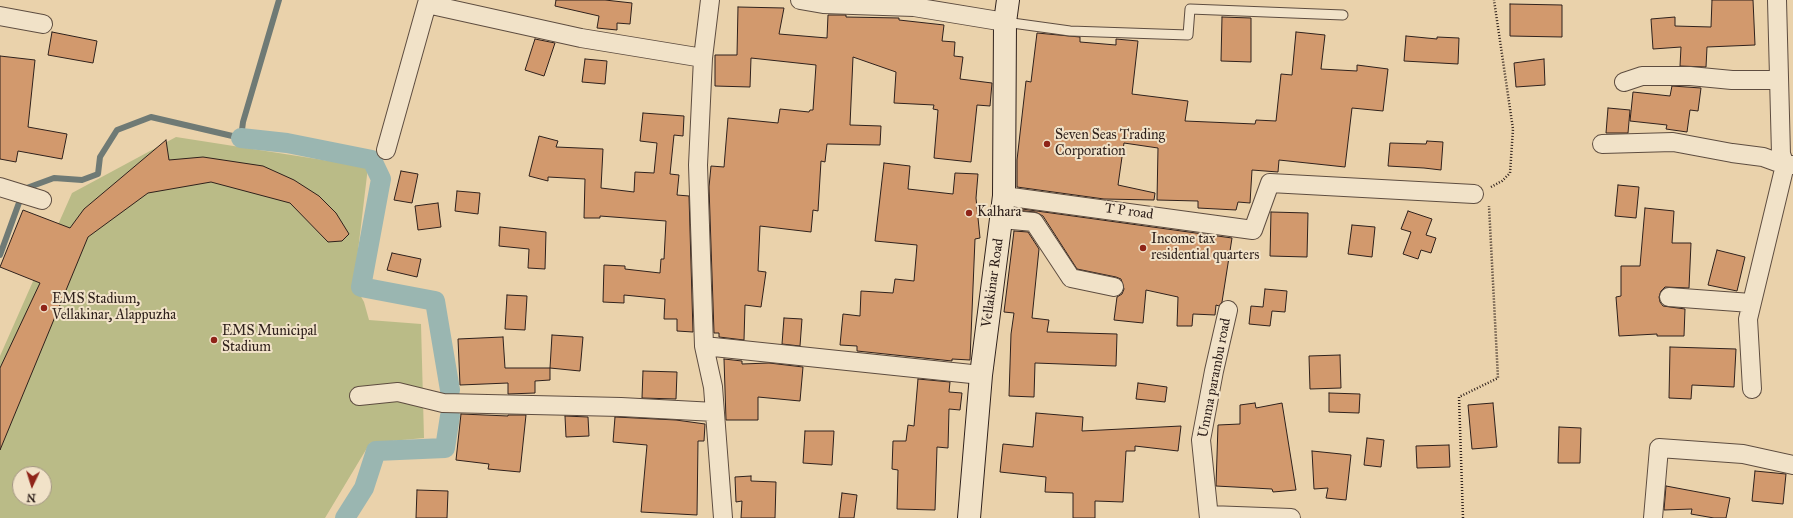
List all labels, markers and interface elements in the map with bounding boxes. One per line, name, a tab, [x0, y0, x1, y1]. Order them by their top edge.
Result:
place label: Seven Seas Trading Corporation	[1055, 128, 1165, 160]
marker: Seven Seas Trading Corporation	[1042, 139, 1052, 149]
street label: T P road	[1104, 200, 1154, 224]
place label: Kalhara	[977, 205, 1021, 221]
marker: Kalhara	[964, 208, 974, 218]
place label: Income tax residential quarters	[1151, 232, 1259, 264]
street label: Vellakinar Road	[978, 237, 1008, 329]
marker: Income tax residential quarters	[1138, 243, 1148, 253]
place label: EMS Stadium, Vellakinar, Alappuzha	[52, 292, 176, 324]
marker: EMS Stadium, Vellakinar, Alappuzha	[39, 303, 49, 313]
street label: Umma parambu road	[1195, 317, 1235, 439]
place label: EMS Municipal Stadium	[222, 324, 317, 356]
marker: EMS Municipal Stadium	[209, 335, 219, 345]
north arrow	[12, 466, 52, 506]
text: N	[26, 491, 36, 504]

